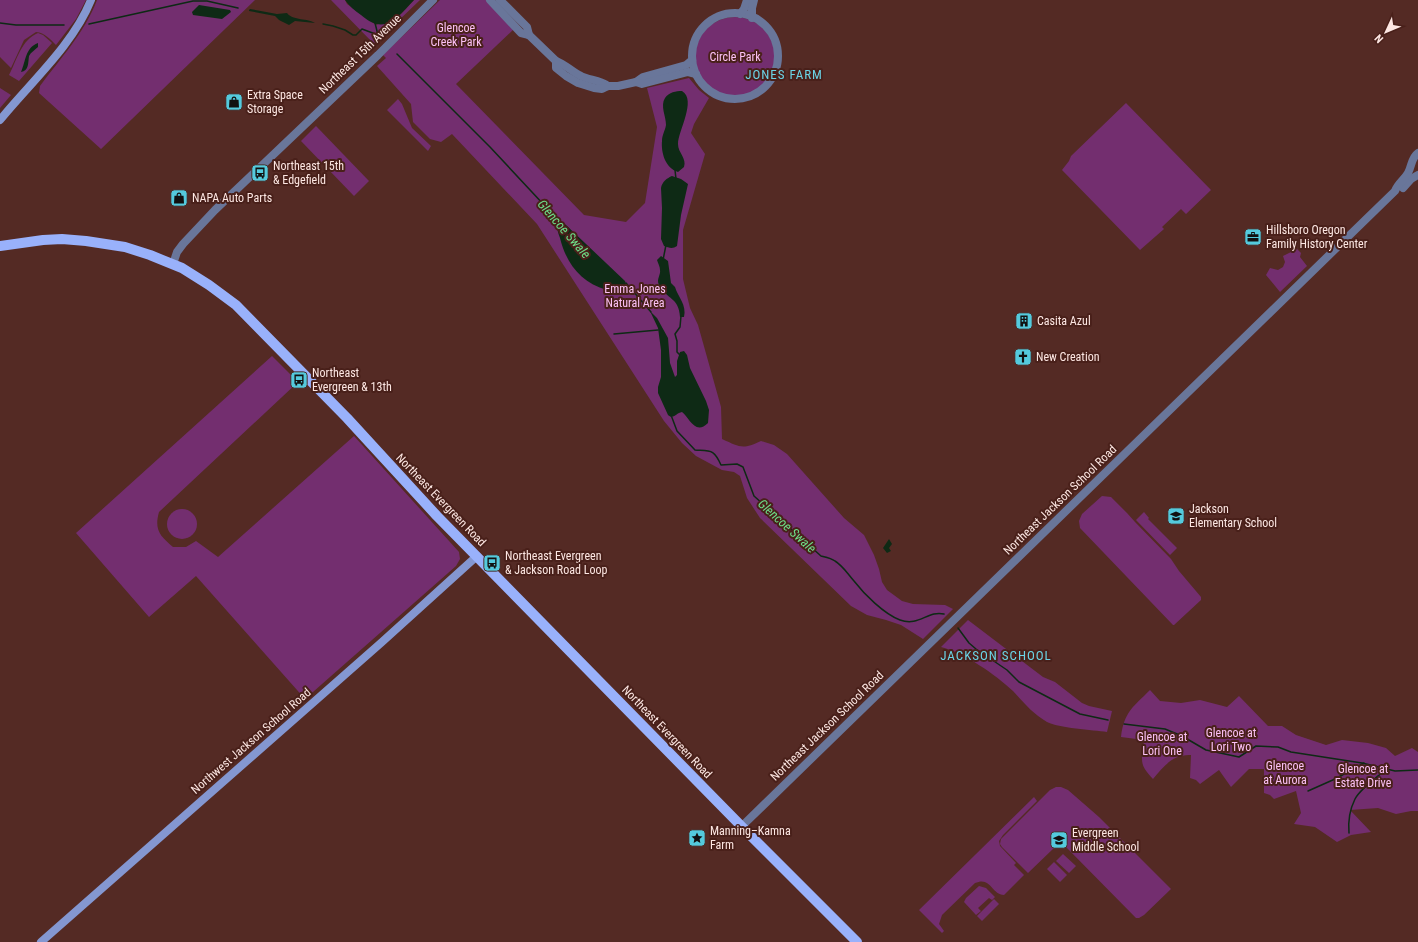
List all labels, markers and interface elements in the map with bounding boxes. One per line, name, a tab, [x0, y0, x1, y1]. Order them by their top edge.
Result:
street label: Northeast 15th Avenue	[316, 11, 404, 97]
north arrow	[1366, 12, 1406, 52]
park label: Glencoe Creek Park	[430, 21, 482, 49]
text: N	[1372, 31, 1386, 46]
park label: Circle Park	[709, 50, 761, 64]
district label: JONES FARM	[745, 67, 823, 82]
place label: Extra Space Storage	[247, 88, 303, 116]
shop icon: Extra Space Storage	[224, 92, 244, 112]
place label: Northeast 15th & Edgefield	[273, 159, 344, 187]
bus stop icon: Northeast 15th & Edgefield	[250, 163, 270, 183]
shop icon: NAPA Auto Parts	[169, 188, 189, 208]
place label: NAPA Auto Parts	[192, 191, 272, 205]
water label: Glencoe Swale	[534, 197, 594, 262]
place label: Hillsboro Oregon Family History Center	[1266, 223, 1368, 251]
office icon: Hillsboro Oregon Family History Center	[1243, 227, 1263, 247]
park label: Emma Jones Natural Area	[604, 282, 666, 310]
building icon: Casita Azul	[1014, 311, 1034, 331]
place label: Casita Azul	[1037, 314, 1091, 328]
church icon: New Creation	[1013, 347, 1033, 367]
place label: New Creation	[1036, 350, 1100, 364]
place label: Northeast Evergreen & 13th	[312, 366, 392, 394]
bus stop icon: Northeast Evergreen & 13th	[289, 370, 309, 390]
street label: Northeast Jackson School Road	[1001, 442, 1119, 558]
street label: Northeast Evergreen Road	[393, 451, 489, 549]
water label: Glencoe Swale	[755, 496, 819, 556]
place label: Jackson Elementary School	[1189, 502, 1277, 530]
school or university icon: Jackson Elementary School	[1166, 506, 1186, 526]
place label: Northeast Evergreen & Jackson Road Loop	[505, 549, 607, 577]
bus stop icon: Northeast Evergreen & Jackson Road Loop	[482, 553, 502, 573]
district label: JACKSON SCHOOL	[940, 648, 1052, 663]
street label: Northeast Jackson School Road	[768, 668, 886, 784]
street label: Northeast Evergreen Road	[619, 683, 715, 781]
street label: Northwest Jackson School Road	[188, 685, 314, 797]
park label: Glencoe at Lori Two	[1206, 726, 1257, 754]
park label: Glencoe at Lori One	[1137, 730, 1188, 758]
park label: Glencoe at Aurora	[1263, 759, 1307, 787]
park label: Glencoe at Estate Drive	[1335, 762, 1392, 790]
place label: Manning–Kamna Farm	[710, 824, 791, 852]
place label: Evergreen Middle School	[1072, 826, 1139, 854]
place icon: Manning–Kamna Farm	[687, 828, 707, 848]
school or university icon: Evergreen Middle School	[1049, 830, 1069, 850]

